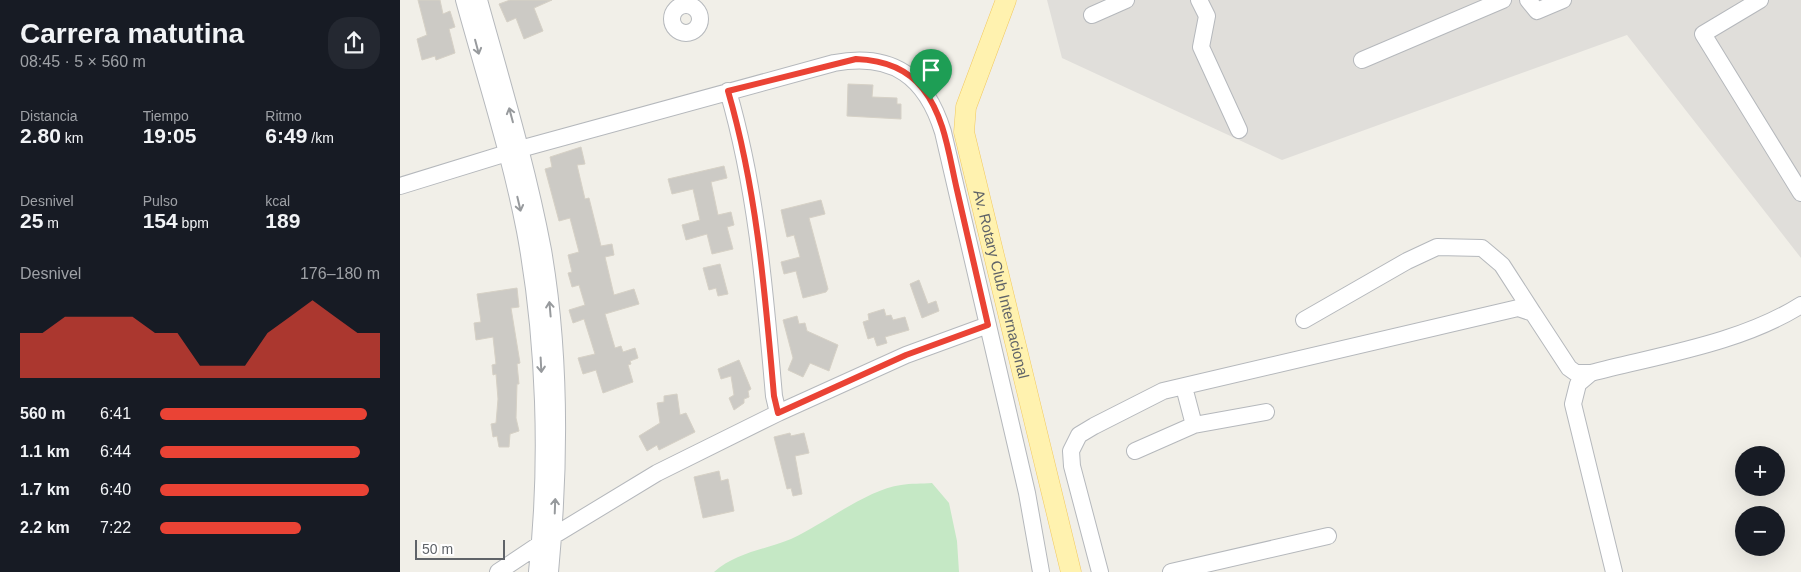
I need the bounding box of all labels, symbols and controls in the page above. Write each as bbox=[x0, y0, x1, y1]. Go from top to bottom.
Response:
button: share bbox=[328, 17, 380, 69]
text: Carrera matutina bbox=[20, 18, 244, 49]
one-way arrow bbox=[473, 39, 482, 55]
pin bbox=[910, 49, 952, 100]
text: 08:45 · 5 × 560 m bbox=[20, 53, 146, 70]
icon: arrive bbox=[917, 56, 945, 84]
text: Distancia bbox=[20, 108, 78, 124]
text: Tiempo bbox=[143, 108, 189, 124]
text: Ritmo bbox=[265, 108, 302, 124]
one-way arrow bbox=[505, 108, 515, 124]
text: 2.80 bbox=[20, 124, 61, 147]
text: 19:05 bbox=[143, 124, 196, 147]
text: 6:49 bbox=[265, 124, 307, 147]
text: km bbox=[61, 130, 83, 146]
text: /km bbox=[307, 130, 334, 146]
street label: Av. Rotary Club Internacional bbox=[970, 188, 1033, 380]
text: Desnivel bbox=[20, 193, 74, 209]
text: Pulso bbox=[143, 193, 178, 209]
text: kcal bbox=[265, 193, 290, 209]
one-way arrow bbox=[515, 196, 524, 212]
text: 25 bbox=[20, 209, 43, 232]
text: 154 bbox=[143, 209, 178, 232]
text: 189 bbox=[265, 209, 300, 232]
text: m bbox=[43, 215, 59, 231]
text: bpm bbox=[178, 215, 209, 231]
text: Desnivel bbox=[20, 265, 81, 282]
text: 176–180 m bbox=[300, 265, 380, 282]
one-way arrow bbox=[545, 301, 555, 317]
one-way arrow bbox=[536, 357, 545, 373]
text: 560 m bbox=[20, 405, 65, 422]
text: 6:41 bbox=[100, 405, 131, 422]
text: 1.1 km bbox=[20, 443, 70, 460]
text: 6:44 bbox=[100, 443, 131, 460]
map controls bbox=[1735, 446, 1785, 556]
button: + bbox=[1735, 446, 1785, 496]
text: 1.7 km bbox=[20, 481, 70, 498]
text: 6:40 bbox=[100, 481, 131, 498]
one-way arrow bbox=[550, 498, 559, 514]
button: − bbox=[1735, 506, 1785, 556]
text: 2.2 km bbox=[20, 519, 70, 536]
text: 7:22 bbox=[100, 519, 131, 536]
scale bar bbox=[415, 537, 505, 560]
text: 50 m bbox=[422, 541, 453, 557]

